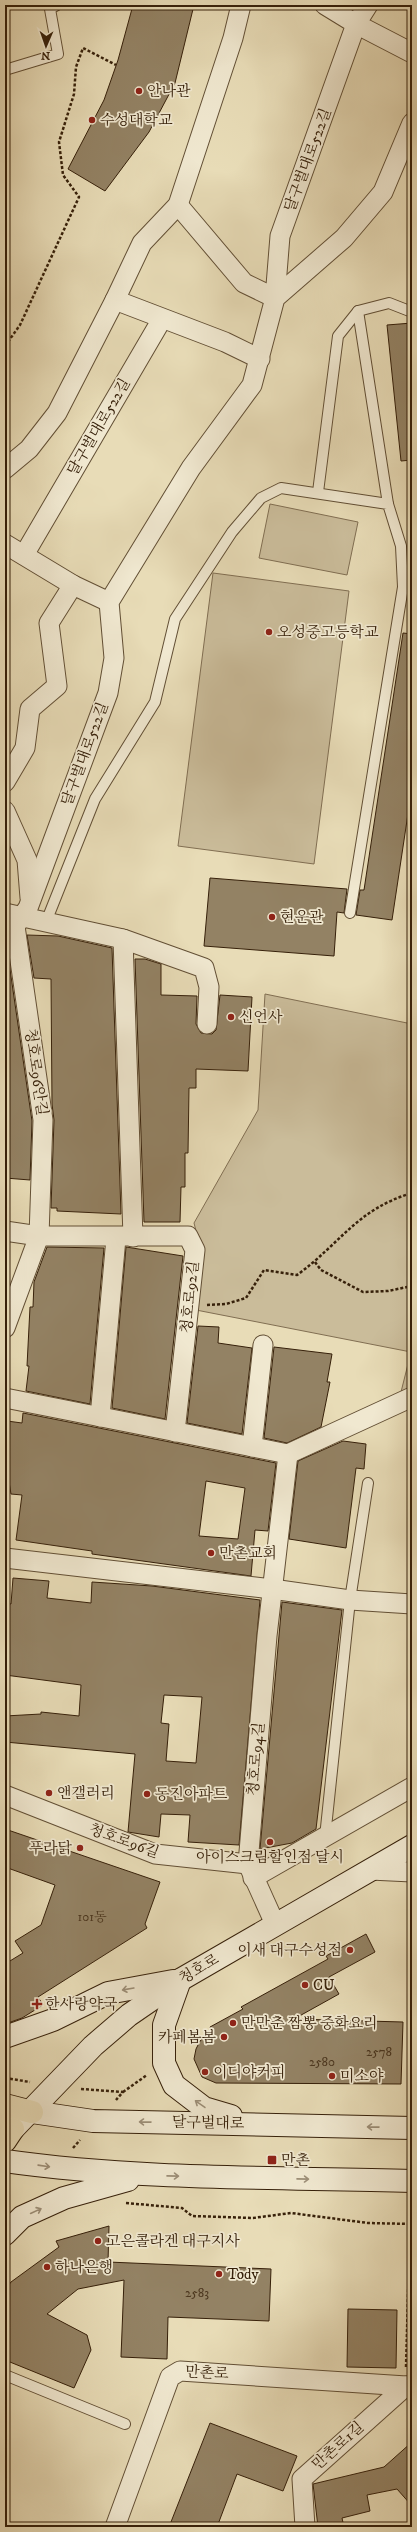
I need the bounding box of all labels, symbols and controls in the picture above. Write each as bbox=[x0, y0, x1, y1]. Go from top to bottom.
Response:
north arrow bbox=[26, 26, 66, 66]
text: N bbox=[41, 48, 50, 62]
place label: 안나관 bbox=[147, 82, 191, 101]
marker: 안나관 bbox=[134, 86, 144, 96]
street label: 달구벌대로522길 bbox=[280, 105, 336, 215]
place label: 수성대학교 bbox=[100, 111, 173, 130]
marker: 수성대학교 bbox=[87, 115, 97, 125]
street label: 달구벌대로522길 bbox=[63, 375, 135, 479]
place label: 오성중고등학교 bbox=[277, 623, 379, 642]
marker: 오성중고등학교 bbox=[264, 627, 274, 637]
street label: 달구벌대로522길 bbox=[57, 699, 113, 809]
place label: 현운관 bbox=[280, 908, 324, 927]
marker: 현운관 bbox=[267, 912, 277, 922]
place label: 신언사 bbox=[239, 1008, 283, 1027]
marker: 신언사 bbox=[226, 1012, 236, 1022]
street label: 청호로96안길 bbox=[20, 1027, 52, 1117]
street label: 청호로92길 bbox=[177, 1260, 203, 1334]
place label: 만촌교회 bbox=[219, 1544, 277, 1563]
marker: 만촌교회 bbox=[206, 1548, 216, 1558]
street label: 청호로94길 bbox=[243, 1721, 269, 1797]
place label: 앤갤러리 bbox=[57, 1784, 115, 1803]
place label: 동진아파트 bbox=[155, 1785, 228, 1804]
marker: 앤갤러리 bbox=[44, 1788, 54, 1798]
marker: 동진아파트 bbox=[142, 1789, 152, 1799]
street label: 청호로96길 bbox=[86, 1820, 162, 1862]
marker: 아이스크림할인점 달시 bbox=[265, 1837, 275, 1847]
place label: 푸라닭 bbox=[29, 1839, 72, 1858]
marker: 푸라닭 bbox=[75, 1843, 85, 1853]
place label: 아이스크림할인점 달시 bbox=[196, 1848, 344, 1867]
house number: 101동 bbox=[78, 1909, 107, 1925]
place label: 이새 대구수성점 bbox=[237, 1941, 342, 1960]
marker: 이새 대구수성점 bbox=[345, 1945, 355, 1955]
street label: 청호로 bbox=[175, 1949, 223, 1988]
place label: CU bbox=[313, 1976, 335, 1995]
marker: CU bbox=[300, 1980, 310, 1990]
one-way arrow bbox=[121, 1985, 134, 1993]
place label: 한사랑약국 bbox=[45, 1995, 118, 2014]
marker: 한사랑약국 bbox=[32, 1999, 42, 2009]
place label: 만만춘 짬뽕 중화요리 bbox=[241, 2014, 378, 2033]
marker: 만만춘 짬뽕 중화요리 bbox=[228, 2018, 238, 2028]
place label: 카페봄봄 bbox=[158, 2028, 217, 2047]
marker: 카페봄봄 bbox=[219, 2032, 229, 2042]
house number: 2578 bbox=[366, 2044, 392, 2060]
house number: 2580 bbox=[309, 2054, 335, 2070]
place label: 이디야커피 bbox=[213, 2063, 285, 2082]
marker: 이디야커피 bbox=[200, 2067, 210, 2077]
place label: 미소야 bbox=[340, 2067, 384, 2086]
marker: 미소야 bbox=[327, 2071, 337, 2081]
one-way arrow bbox=[194, 2100, 205, 2108]
street label: 달구벌대로 bbox=[172, 2113, 245, 2133]
one-way arrow bbox=[139, 2118, 152, 2126]
one-way arrow bbox=[367, 2123, 380, 2131]
place label: 만촌 bbox=[281, 2151, 310, 2170]
marker: 만촌 bbox=[266, 2154, 278, 2166]
one-way arrow bbox=[37, 2162, 50, 2170]
one-way arrow bbox=[166, 2172, 179, 2180]
one-way arrow bbox=[296, 2175, 309, 2183]
one-way arrow bbox=[29, 2207, 41, 2214]
place label: 고은콜라겐 대구지사 bbox=[106, 2232, 240, 2251]
marker: 고은콜라겐 대구지사 bbox=[93, 2236, 103, 2246]
place label: 하나은행 bbox=[55, 2258, 113, 2277]
marker: 하나은행 bbox=[42, 2262, 52, 2272]
place label: Tody bbox=[227, 2265, 259, 2284]
marker: Tody bbox=[214, 2269, 224, 2279]
house number: 2583 bbox=[185, 2285, 209, 2301]
street label: 만촌로 bbox=[185, 2362, 230, 2384]
street label: 만촌로1길 bbox=[308, 2418, 368, 2474]

